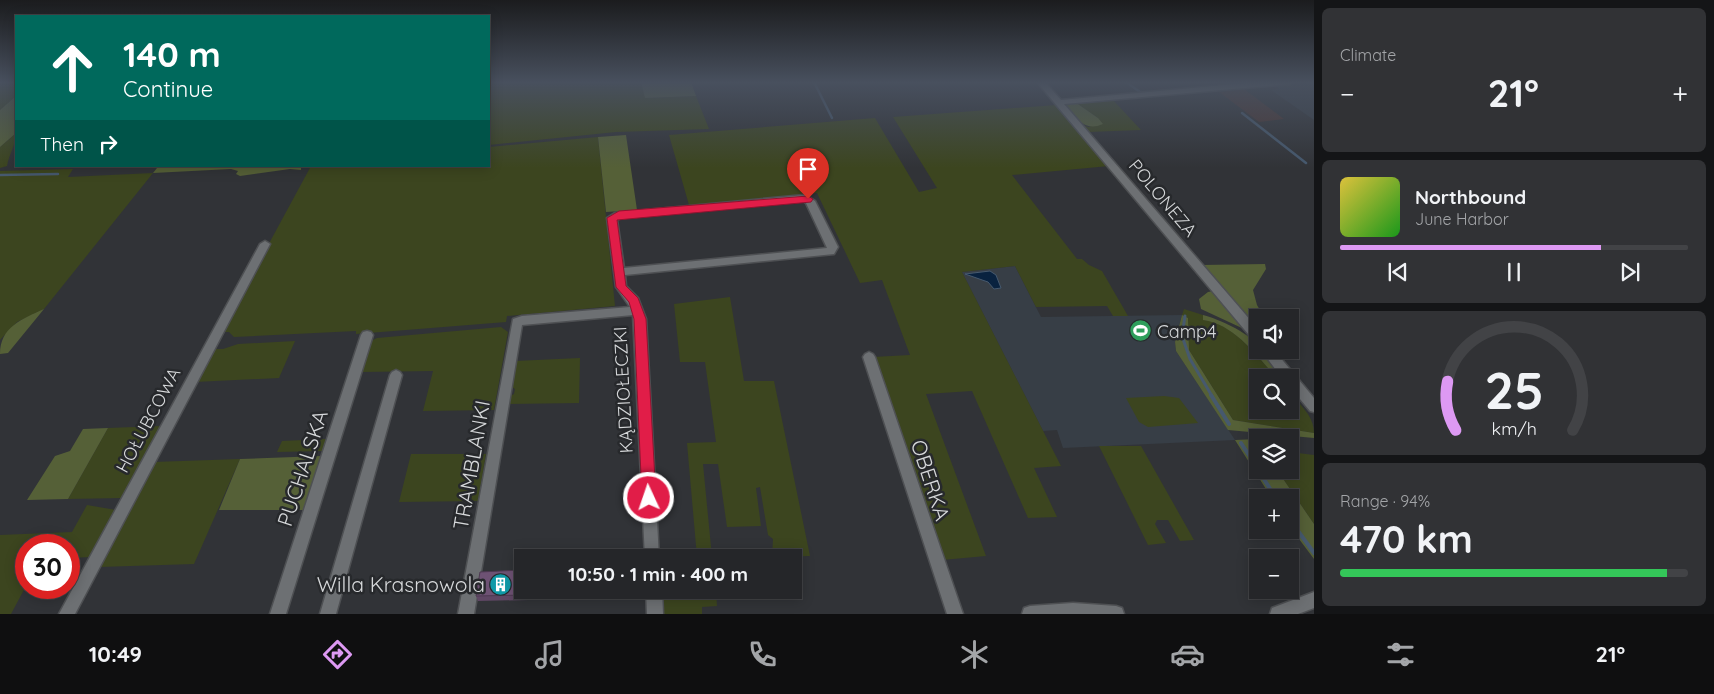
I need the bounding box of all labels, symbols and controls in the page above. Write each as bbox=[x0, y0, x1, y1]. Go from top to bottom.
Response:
text: 140 m bbox=[123, 32, 221, 76]
icon: ahead bbox=[40, 35, 105, 100]
text: Climate bbox=[1340, 45, 1396, 65]
text: 21° bbox=[1488, 69, 1539, 117]
text: Continue bbox=[123, 75, 213, 103]
text: − bbox=[1340, 76, 1355, 111]
text: + bbox=[1672, 76, 1688, 111]
icon: right bbox=[94, 130, 122, 158]
text: Then bbox=[40, 132, 84, 156]
pin bbox=[787, 148, 829, 199]
icon: arrive bbox=[794, 155, 822, 183]
street label: POLONEZA bbox=[1124, 155, 1202, 242]
text: Northbound bbox=[1415, 185, 1526, 209]
text: June Harbor bbox=[1415, 209, 1509, 229]
icon: previous bbox=[1384, 258, 1412, 286]
icon: pause bbox=[1500, 258, 1528, 286]
icon: next bbox=[1616, 258, 1644, 286]
map controls bbox=[1249, 309, 1299, 599]
button: sound bbox=[1249, 309, 1299, 359]
sports icon: Camp4 bbox=[1129, 319, 1153, 343]
place label: Camp4 bbox=[1157, 320, 1216, 343]
street label: KĄDZIOŁECZKI bbox=[608, 326, 638, 454]
text: 25 bbox=[1484, 357, 1544, 422]
street label: HOŁUBCOWA bbox=[111, 363, 186, 477]
button: search bbox=[1249, 369, 1299, 419]
street label: TRAMBLANKI bbox=[447, 398, 495, 532]
street label: PUCHALSKA bbox=[271, 407, 333, 529]
text: km/h bbox=[1491, 417, 1537, 439]
button: layers bbox=[1249, 429, 1299, 479]
street label: OBERKA bbox=[906, 436, 956, 524]
position arrow bbox=[622, 471, 674, 523]
button: + bbox=[1249, 489, 1299, 539]
text: Range · 94% bbox=[1340, 491, 1430, 511]
text: 470 km bbox=[1340, 515, 1473, 563]
speed limit sign: 30 bbox=[15, 534, 80, 599]
button: − bbox=[1249, 549, 1299, 599]
text: 10:50 · 1 min · 400 m bbox=[568, 562, 748, 586]
place label: Willa Krasnowola bbox=[317, 571, 485, 597]
building icon: Willa Krasnowola bbox=[489, 572, 513, 596]
icon: directions bbox=[320, 637, 355, 672]
icon: music bbox=[532, 637, 567, 672]
icon: phone bbox=[745, 637, 780, 672]
icon: climate bbox=[957, 637, 992, 672]
icon: car bbox=[1170, 637, 1205, 672]
icon: filters bbox=[1383, 637, 1418, 672]
text: 10:49 bbox=[89, 640, 142, 668]
text: 21° bbox=[1595, 640, 1625, 668]

